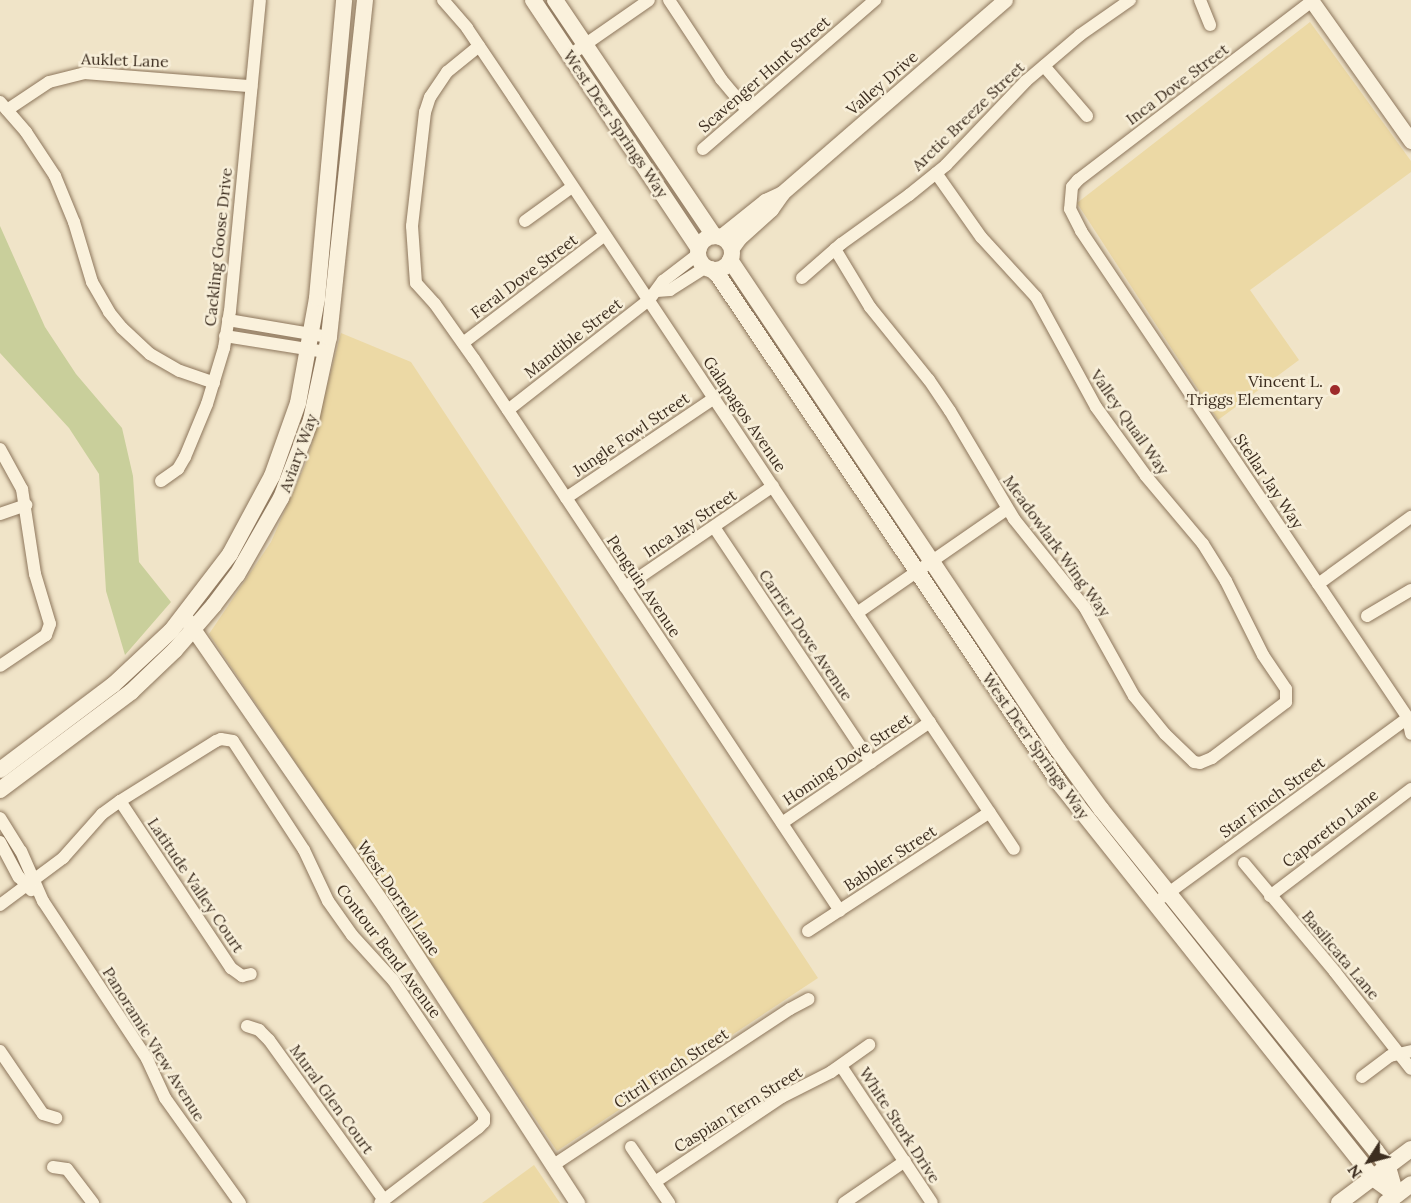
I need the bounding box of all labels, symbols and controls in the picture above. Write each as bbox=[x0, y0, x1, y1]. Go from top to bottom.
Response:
street label: Scavenger Hunt Street bbox=[694, 12, 834, 136]
street label: Inca Dove Street bbox=[1122, 39, 1232, 129]
street label: West Deer Springs Way bbox=[559, 46, 673, 202]
street label: Valley Drive bbox=[842, 47, 922, 119]
street label: Auklet Lane bbox=[81, 49, 169, 71]
street label: Arctic Breeze Street bbox=[908, 57, 1028, 175]
street label: Cackling Goose Drive bbox=[200, 167, 236, 327]
street label: Feral Dove Street bbox=[467, 230, 581, 322]
street label: Mandible Street bbox=[520, 294, 626, 382]
street label: Galapagos Avenue bbox=[699, 353, 791, 475]
street label: Valley Quail Way bbox=[1087, 366, 1173, 478]
place label: Vincent L. Triggs Elementary bbox=[1187, 371, 1323, 409]
marker: Vincent L. Triggs Elementary bbox=[1328, 383, 1342, 397]
street label: Jungle Fowl Street bbox=[569, 388, 693, 480]
street label: Aviary Way bbox=[275, 411, 321, 495]
street label: Stellar Jay Way bbox=[1230, 430, 1308, 532]
street label: Meadowlark Wing Way bbox=[999, 472, 1115, 620]
street label: Inca Jay Street bbox=[640, 485, 740, 561]
street label: Penguin Avenue bbox=[603, 531, 685, 641]
street label: Carrier Dove Avenue bbox=[755, 566, 857, 704]
street label: West Deer Springs Way bbox=[978, 669, 1094, 823]
street label: Homing Dove Street bbox=[779, 709, 915, 809]
street label: Star Finch Street bbox=[1216, 752, 1328, 842]
street label: Caporetto Lane bbox=[1278, 785, 1382, 871]
street label: Latitude Valley Court bbox=[144, 814, 248, 956]
street label: Babbler Street bbox=[840, 821, 940, 895]
street label: West Dorrell Lane bbox=[353, 837, 445, 959]
street label: Contour Bend Avenue bbox=[332, 880, 446, 1022]
street label: Basilicata Lane bbox=[1298, 907, 1384, 1003]
street label: Panoramic View Avenue bbox=[99, 963, 209, 1125]
street label: Citril Finch Street bbox=[610, 1024, 732, 1112]
street label: Mural Glen Court bbox=[286, 1041, 378, 1157]
street label: Caspian Tern Street bbox=[670, 1062, 806, 1156]
street label: White Stork Drive bbox=[855, 1064, 945, 1186]
north arrow bbox=[1339, 1131, 1399, 1191]
text: N bbox=[1343, 1161, 1366, 1182]

